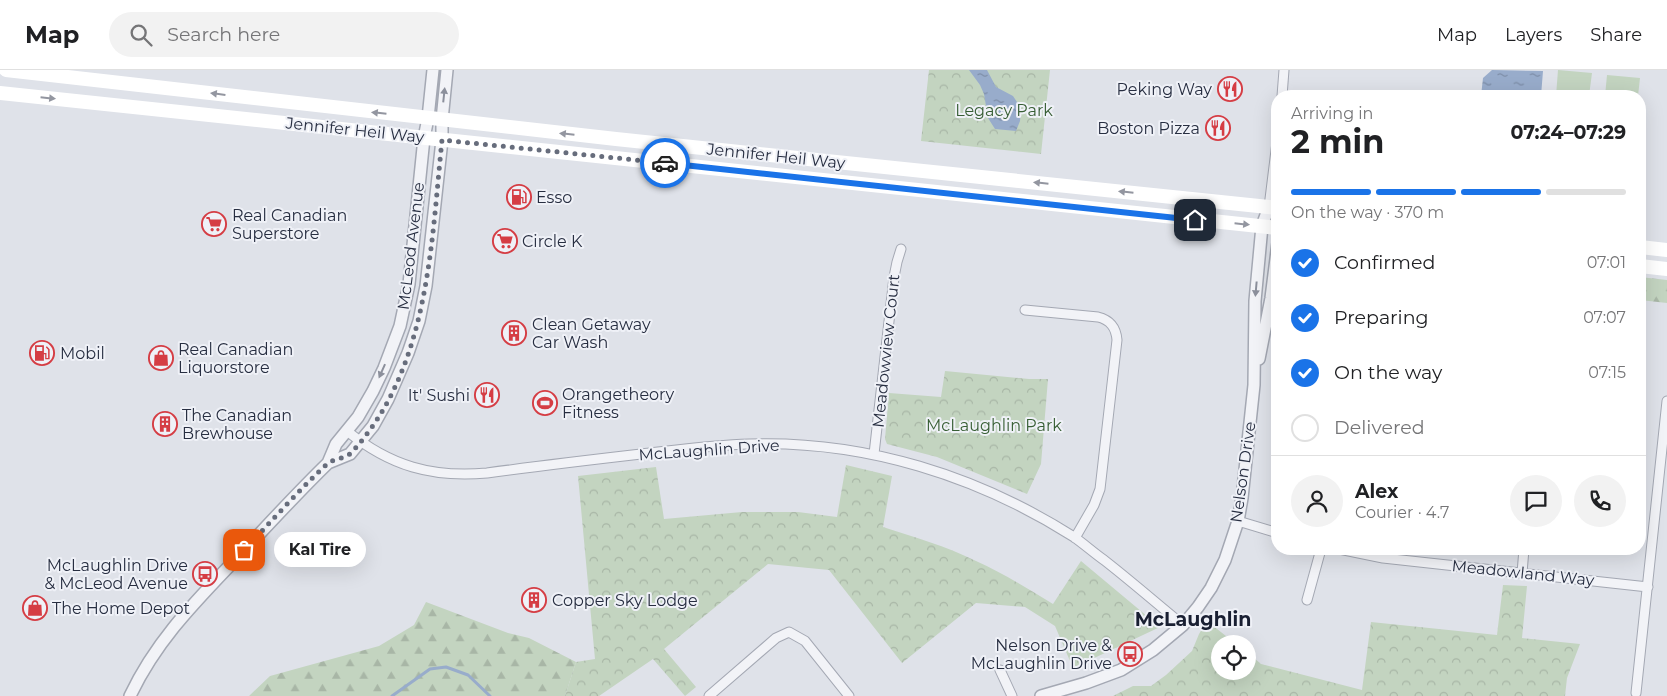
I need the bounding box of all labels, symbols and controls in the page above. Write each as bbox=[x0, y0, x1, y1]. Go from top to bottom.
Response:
search box bbox=[109, 12, 459, 57]
text: Map bbox=[25, 20, 79, 49]
icon: search bbox=[127, 21, 155, 49]
text: Search here bbox=[167, 23, 280, 46]
text: Map bbox=[1437, 24, 1477, 46]
text: Layers bbox=[1505, 24, 1562, 46]
text: Share bbox=[1590, 24, 1642, 46]
restaurant icon: Peking Way bbox=[1217, 76, 1243, 102]
place label: Peking Way bbox=[1117, 80, 1212, 99]
one-way arrow bbox=[440, 87, 448, 103]
one-way arrow bbox=[210, 90, 226, 98]
one-way arrow bbox=[41, 94, 57, 102]
park label: Legacy Park bbox=[955, 101, 1053, 120]
text: Arriving in bbox=[1291, 104, 1373, 123]
one-way arrow bbox=[371, 109, 387, 117]
street label: Jennifer Heil Way bbox=[284, 113, 426, 147]
restaurant icon: Boston Pizza bbox=[1205, 115, 1231, 141]
place label: Boston Pizza bbox=[1097, 119, 1200, 138]
text: 07:24–07:29 bbox=[1510, 121, 1626, 144]
text: 2 min bbox=[1291, 122, 1384, 161]
one-way arrow bbox=[559, 130, 575, 138]
courier bbox=[640, 138, 690, 188]
street label: Jennifer Heil Way bbox=[705, 139, 847, 173]
icon: car bbox=[651, 149, 679, 177]
one-way arrow bbox=[1032, 179, 1048, 187]
street label: McLeod Avenue bbox=[394, 181, 428, 311]
fuel station icon: Esso bbox=[506, 184, 532, 210]
place label: Esso bbox=[536, 188, 572, 207]
one-way arrow bbox=[1118, 188, 1134, 196]
pin bbox=[1174, 199, 1216, 241]
text: On the way · 370 m bbox=[1291, 203, 1444, 222]
place label: Real Canadian Superstore bbox=[232, 206, 347, 243]
icon: home bbox=[1181, 206, 1209, 234]
supermarket icon: Real Canadian Superstore bbox=[201, 211, 227, 237]
one-way arrow bbox=[1234, 220, 1250, 228]
supermarket icon: Circle K bbox=[492, 228, 518, 254]
place label: Circle K bbox=[522, 232, 583, 251]
icon: check bbox=[1291, 249, 1319, 277]
text: Confirmed bbox=[1334, 251, 1435, 274]
text: 07:01 bbox=[1587, 253, 1626, 272]
street label: Meadowview Court bbox=[868, 273, 904, 429]
one-way arrow bbox=[1251, 281, 1259, 297]
icon: check bbox=[1291, 304, 1319, 332]
text: Preparing bbox=[1334, 306, 1429, 329]
text: 07:07 bbox=[1583, 308, 1626, 327]
place label: Clean Getaway Car Wash bbox=[532, 315, 651, 352]
building icon: Clean Getaway Car Wash bbox=[501, 320, 527, 346]
fuel station icon: Mobil bbox=[29, 340, 55, 366]
place label: Real Canadian Liquorstore bbox=[178, 340, 293, 377]
place label: Mobil bbox=[60, 344, 105, 363]
shop icon: Real Canadian Liquorstore bbox=[148, 345, 174, 371]
icon: check bbox=[1291, 359, 1319, 387]
text: On the way bbox=[1334, 361, 1442, 384]
text: 07:15 bbox=[1588, 363, 1626, 382]
one-way arrow bbox=[378, 364, 386, 378]
restaurant icon: It' Sushi bbox=[474, 382, 500, 408]
place label: Orangetheory Fitness bbox=[562, 385, 674, 422]
place label: It' Sushi bbox=[408, 386, 470, 405]
sports icon: Orangetheory Fitness bbox=[532, 390, 558, 416]
place label: The Canadian Brewhouse bbox=[182, 406, 292, 443]
building icon: The Canadian Brewhouse bbox=[152, 411, 178, 437]
park label: McLaughlin Park bbox=[926, 416, 1062, 435]
text: Delivered bbox=[1334, 416, 1425, 439]
street label: Nelson Drive bbox=[1227, 420, 1259, 524]
street label: McLaughlin Drive bbox=[638, 436, 780, 464]
button: person bbox=[1291, 475, 1343, 527]
button: chat bbox=[1510, 475, 1562, 527]
button: phone bbox=[1574, 475, 1626, 527]
text: Alex bbox=[1355, 480, 1398, 503]
text: Courier · 4.7 bbox=[1355, 503, 1449, 522]
pin bbox=[223, 529, 265, 571]
callout: Kal Tire bbox=[274, 532, 366, 568]
icon: bag bbox=[230, 536, 258, 564]
text: Kal Tire bbox=[289, 540, 351, 559]
place label: McLaughlin Drive & McLeod Avenue bbox=[44, 556, 188, 593]
street label: Meadowland Way bbox=[1451, 556, 1595, 590]
bus stop icon: McLaughlin Drive & McLeod Avenue bbox=[192, 561, 218, 587]
building icon: Copper Sky Lodge bbox=[521, 587, 547, 613]
place label: Copper Sky Lodge bbox=[552, 591, 698, 610]
shop icon: The Home Depot bbox=[22, 595, 48, 621]
place label: The Home Depot bbox=[52, 599, 190, 618]
district label: McLaughlin bbox=[1135, 608, 1251, 631]
map controls bbox=[1211, 635, 1256, 680]
button: locate bbox=[1211, 635, 1256, 680]
place label: Nelson Drive & McLaughlin Drive bbox=[971, 636, 1112, 673]
bus stop icon: Nelson Drive & McLaughlin Drive bbox=[1117, 641, 1143, 667]

